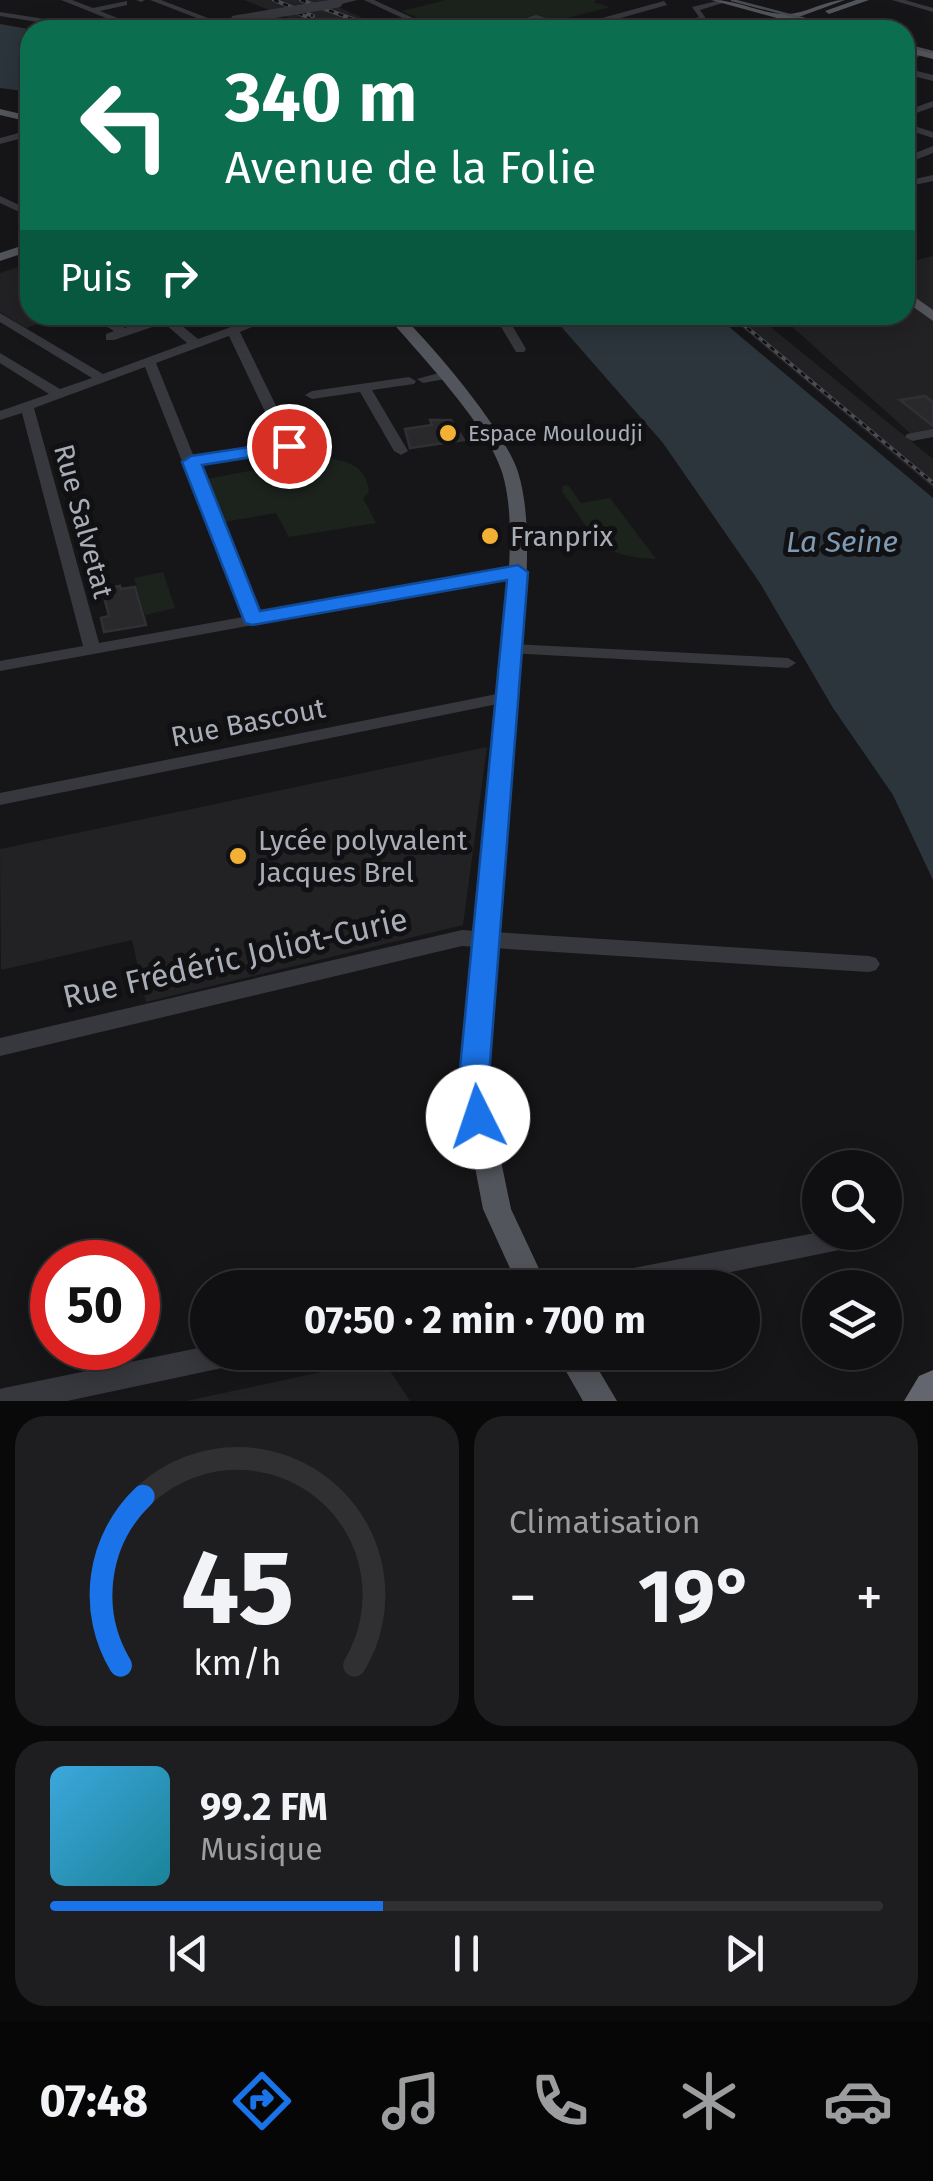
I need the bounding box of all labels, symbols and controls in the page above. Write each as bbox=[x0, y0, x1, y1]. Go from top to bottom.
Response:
text: 340 m bbox=[225, 56, 418, 140]
icon: left bbox=[60, 60, 190, 190]
text: Avenue de la Folie bbox=[225, 141, 596, 195]
icon: right bbox=[152, 250, 207, 305]
text: Puis bbox=[60, 255, 132, 301]
pin bbox=[247, 404, 332, 489]
icon: arrive bbox=[262, 419, 317, 474]
place label: Espace Mouloudji bbox=[468, 420, 643, 447]
marker: Espace Mouloudji bbox=[437, 422, 459, 444]
street label: Rue Salvetat bbox=[47, 440, 120, 603]
place label: Franprix bbox=[510, 520, 614, 553]
water label: La Seine bbox=[786, 524, 898, 560]
marker: Franprix bbox=[479, 525, 501, 547]
street label: Rue Bascout bbox=[168, 691, 329, 754]
place label: Lycée polyvalent Jacques Brel bbox=[258, 824, 468, 889]
marker: Lycée polyvalent Jacques Brel bbox=[227, 845, 249, 867]
street label: Rue Frédéric Joliot-Curie bbox=[59, 900, 411, 1016]
position arrow bbox=[426, 1065, 530, 1169]
map controls bbox=[802, 1150, 902, 1370]
button: search bbox=[802, 1150, 902, 1250]
speed limit sign: 50 bbox=[30, 1240, 160, 1370]
button: layers bbox=[802, 1270, 902, 1370]
text: 07:50 · 2 min · 700 m bbox=[304, 1297, 646, 1343]
text: Climatisation bbox=[509, 1503, 700, 1541]
text: 45 bbox=[180, 1526, 294, 1651]
text: 19° bbox=[638, 1552, 754, 1642]
text: − bbox=[509, 1565, 537, 1631]
text: + bbox=[856, 1565, 883, 1631]
text: km/h bbox=[193, 1642, 281, 1684]
text: 99.2 FM bbox=[200, 1784, 328, 1830]
text: Musique bbox=[200, 1830, 323, 1868]
icon: previous bbox=[161, 1926, 216, 1981]
icon: pause bbox=[439, 1926, 494, 1981]
icon: next bbox=[717, 1926, 772, 1981]
icon: directions bbox=[227, 2066, 297, 2136]
icon: music bbox=[376, 2066, 446, 2136]
icon: phone bbox=[525, 2066, 595, 2136]
icon: climate bbox=[674, 2066, 744, 2136]
icon: car bbox=[823, 2066, 893, 2136]
text: 07:48 bbox=[40, 2074, 148, 2128]

